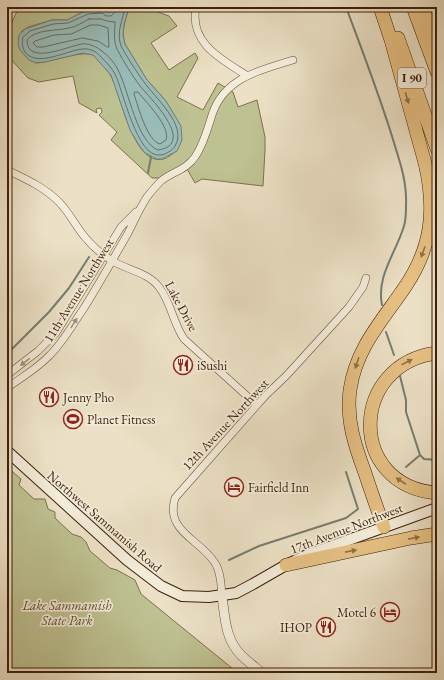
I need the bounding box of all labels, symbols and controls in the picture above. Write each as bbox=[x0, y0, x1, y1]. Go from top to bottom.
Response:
road number: I 90 bbox=[398, 68, 426, 88]
one-way arrow bbox=[404, 92, 410, 104]
street label: 11th Avenue Northwest bbox=[40, 235, 117, 345]
one-way arrow bbox=[419, 246, 425, 258]
street label: Lake Drive bbox=[161, 278, 202, 334]
one-way arrow bbox=[70, 318, 78, 328]
restaurant icon: iSushi bbox=[172, 354, 194, 376]
one-way arrow bbox=[20, 357, 31, 366]
place label: iSushi bbox=[197, 357, 227, 374]
one-way arrow bbox=[354, 358, 360, 370]
one-way arrow bbox=[402, 359, 413, 366]
street label: 12th Avenue Northwest bbox=[178, 375, 272, 474]
restaurant icon: Jenny Pho bbox=[38, 386, 60, 408]
place label: Jenny Pho bbox=[62, 389, 114, 406]
sports icon: Planet Fitness bbox=[62, 408, 84, 430]
place label: Planet Fitness bbox=[87, 411, 155, 428]
street label: Northwest Sammamish Road bbox=[44, 467, 166, 576]
hotel icon: Fairfield Inn bbox=[223, 476, 245, 498]
one-way arrow bbox=[395, 477, 406, 485]
place label: Fairfield Inn bbox=[248, 479, 309, 496]
street label: 17th Avenue Northwest bbox=[287, 499, 405, 558]
one-way arrow bbox=[408, 534, 420, 540]
one-way arrow bbox=[345, 547, 358, 553]
park label: Lake Sammamish State Park bbox=[21, 597, 112, 629]
hotel icon: Motel 6 bbox=[379, 601, 401, 623]
place label: Motel 6 bbox=[337, 604, 376, 621]
restaurant icon: IHOP bbox=[315, 616, 337, 638]
place label: IHOP bbox=[280, 619, 312, 636]

